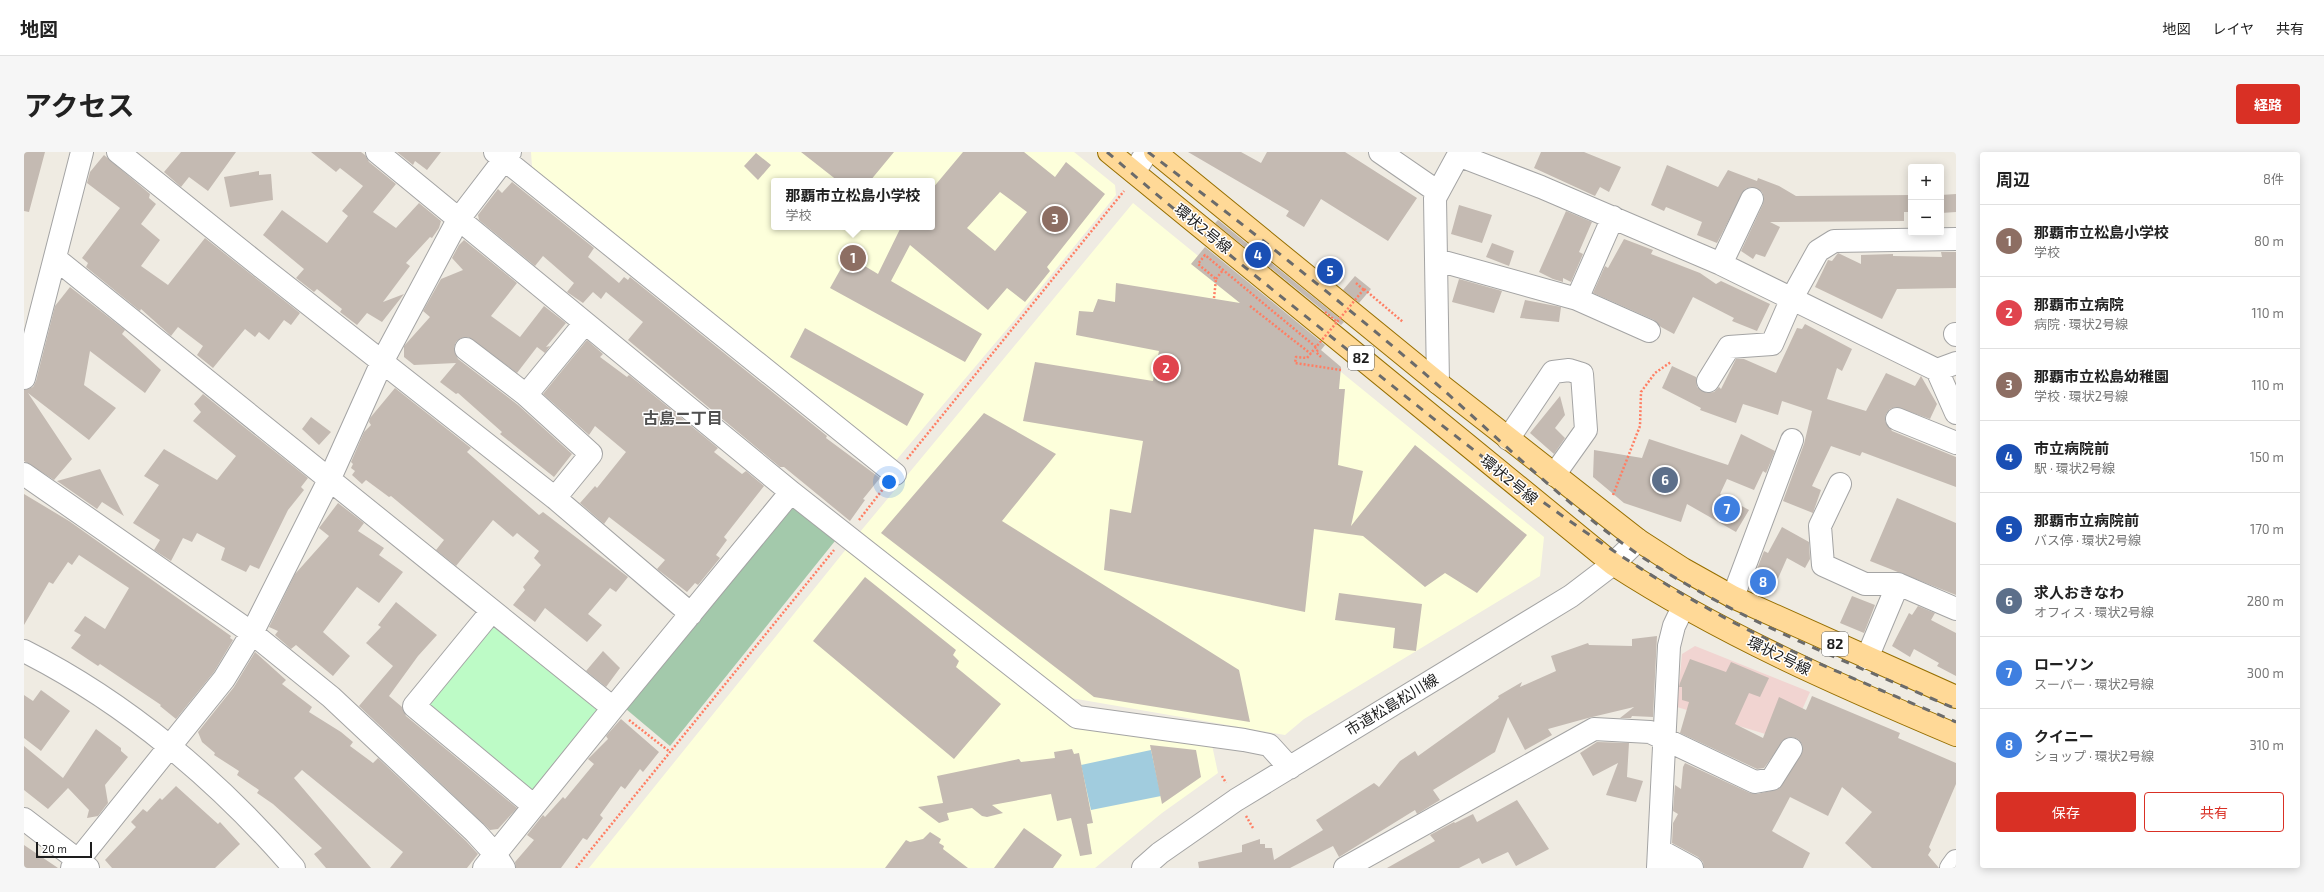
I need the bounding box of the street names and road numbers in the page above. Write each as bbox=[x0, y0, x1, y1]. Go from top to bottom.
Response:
street label: 環状2号線 bbox=[1171, 200, 1236, 257]
road number: 82 bbox=[1348, 346, 1374, 370]
street label: 環状2号線 bbox=[1477, 451, 1542, 508]
street label: 環状2号線 bbox=[1745, 632, 1814, 678]
road number: 82 bbox=[1822, 632, 1848, 656]
street label: 市道松島松川線 bbox=[1342, 669, 1441, 739]

